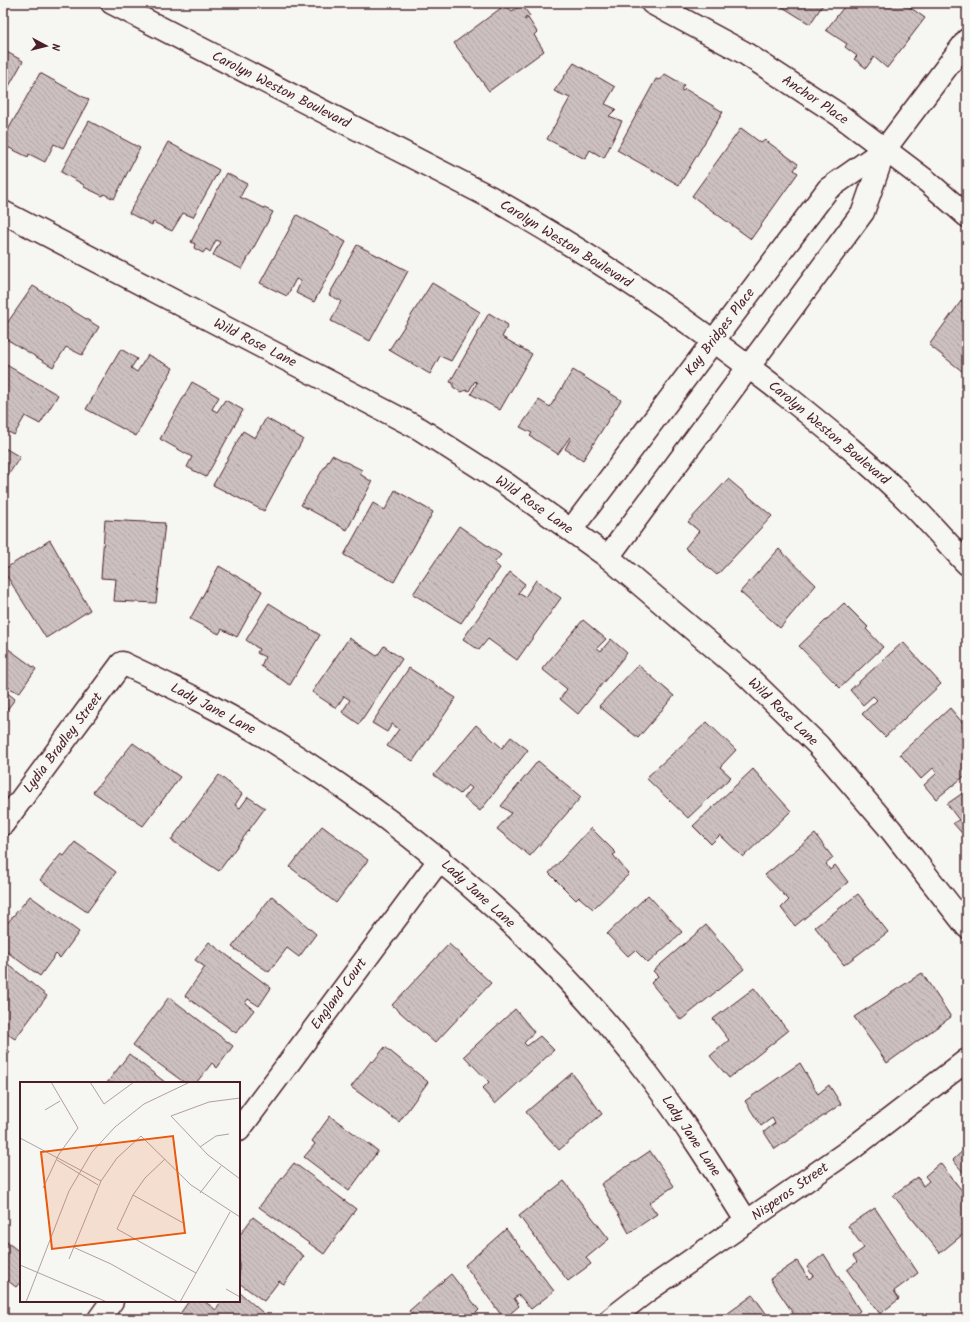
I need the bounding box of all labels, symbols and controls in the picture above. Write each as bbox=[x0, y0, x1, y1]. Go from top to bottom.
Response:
north arrow bbox=[26, 26, 66, 66]
text: N bbox=[46, 43, 64, 52]
street label: Carolyn Weston Boulevard bbox=[208, 45, 355, 135]
street label: Anchor Place bbox=[777, 70, 853, 131]
street label: Carolyn Weston Boulevard bbox=[495, 194, 638, 294]
street label: Kay Bridges Place bbox=[679, 283, 761, 381]
street label: Wild Rose Lane bbox=[210, 313, 301, 374]
street label: Carolyn Weston Boulevard bbox=[763, 375, 895, 491]
street label: Wild Rose Lane bbox=[491, 470, 578, 540]
street label: Wild Rose Lane bbox=[743, 673, 824, 752]
street label: Lady Jane Lane bbox=[166, 677, 260, 741]
street label: Lydia Bradley Street bbox=[18, 688, 109, 798]
street label: Lady Jane Lane bbox=[436, 854, 521, 934]
street label: England Court bbox=[305, 953, 373, 1034]
inset map bbox=[20, 1082, 240, 1302]
street label: Lady Jane Lane bbox=[656, 1091, 727, 1182]
street label: Nisperos Street bbox=[747, 1157, 834, 1227]

